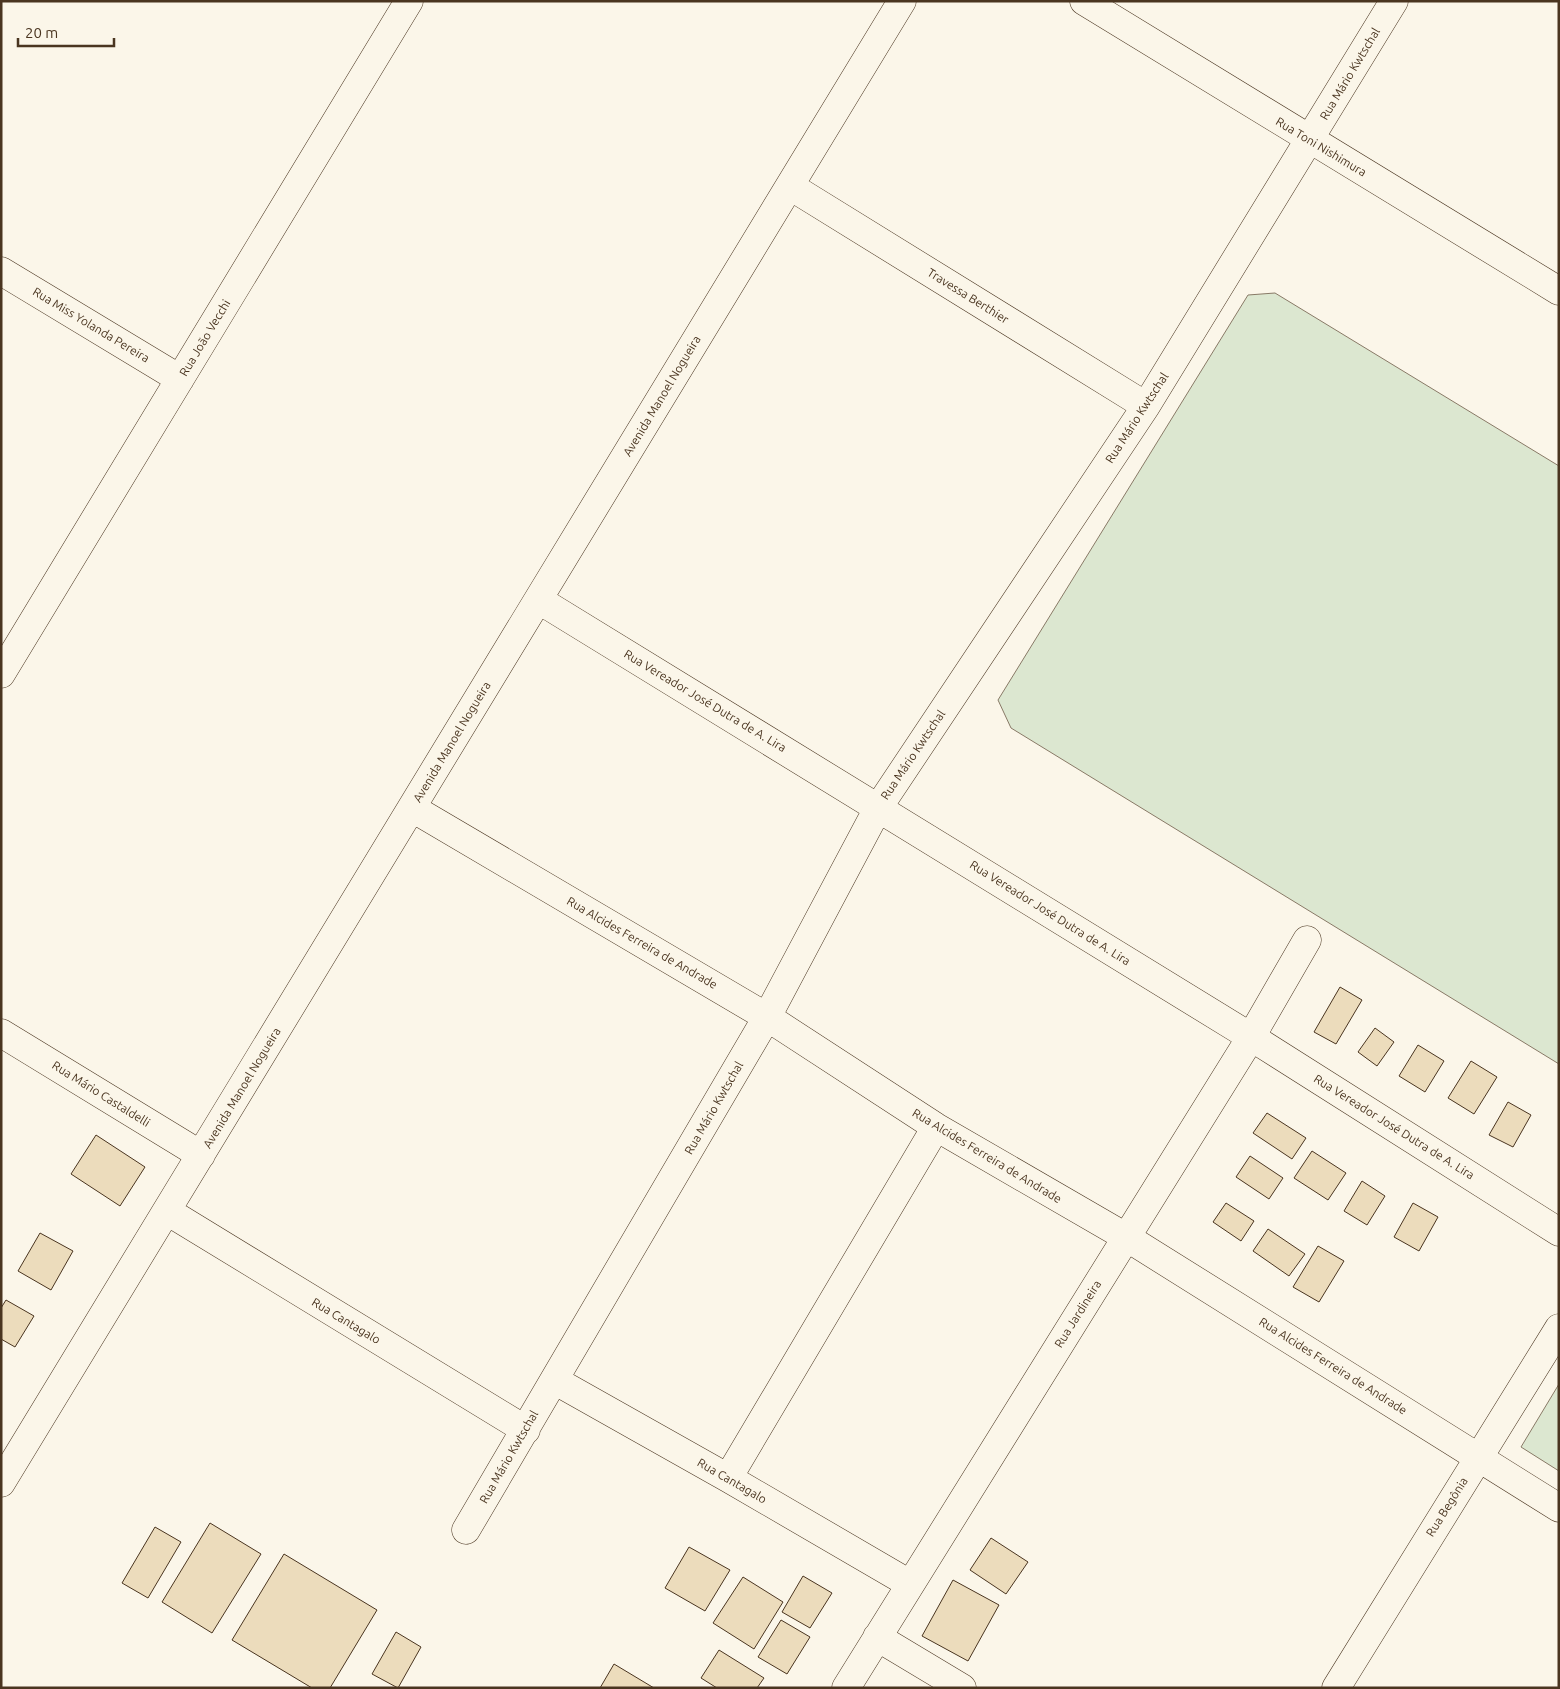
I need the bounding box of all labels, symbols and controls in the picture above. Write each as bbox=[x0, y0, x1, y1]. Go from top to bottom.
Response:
scale bar bbox=[18, 15, 114, 47]
text: 20 m bbox=[25, 24, 58, 41]
street label: Rua Mário Kwtschal bbox=[1317, 25, 1382, 122]
street label: Rua Toni Nishimura bbox=[1274, 114, 1369, 179]
street label: Travessa Berthier bbox=[925, 265, 1012, 326]
street label: Rua Miss Yolanda Pereira bbox=[31, 285, 152, 365]
street label: Rua João Vecchi bbox=[177, 297, 233, 378]
street label: Avenida Manoel Nogueira bbox=[620, 333, 703, 458]
street label: Rua Mário Kwtschal bbox=[1103, 370, 1171, 465]
street label: Rua Vereador José Dutra de A. Lira bbox=[622, 647, 789, 754]
street label: Avenida Manoel Nogueira bbox=[410, 679, 493, 804]
street label: Rua Mário Kwtschal bbox=[878, 708, 947, 802]
street label: Rua Vereador José Dutra de A. Lira bbox=[968, 858, 1133, 968]
street label: Rua Alcides Ferreira de Andrade bbox=[565, 894, 720, 991]
street label: Avenida Manoel Nogueira bbox=[200, 1025, 283, 1150]
street label: Rua Mário Castaldelli bbox=[50, 1058, 153, 1129]
street label: Rua Mário Kwtschal bbox=[682, 1059, 745, 1156]
street label: Rua Vereador José Dutra de A. Lira bbox=[1312, 1072, 1477, 1182]
street label: Rua Alcides Ferreira de Andrade bbox=[910, 1106, 1064, 1205]
street label: Rua Jardineira bbox=[1052, 1278, 1103, 1350]
street label: Rua Cantagalo bbox=[310, 1295, 383, 1346]
street label: Rua Alcides Ferreira de Andrade bbox=[1257, 1315, 1410, 1417]
street label: Rua Mário Kwtschal bbox=[477, 1408, 540, 1505]
street label: Rua Cantagalo bbox=[695, 1456, 769, 1506]
street label: Rua Begônia bbox=[1423, 1475, 1470, 1539]

